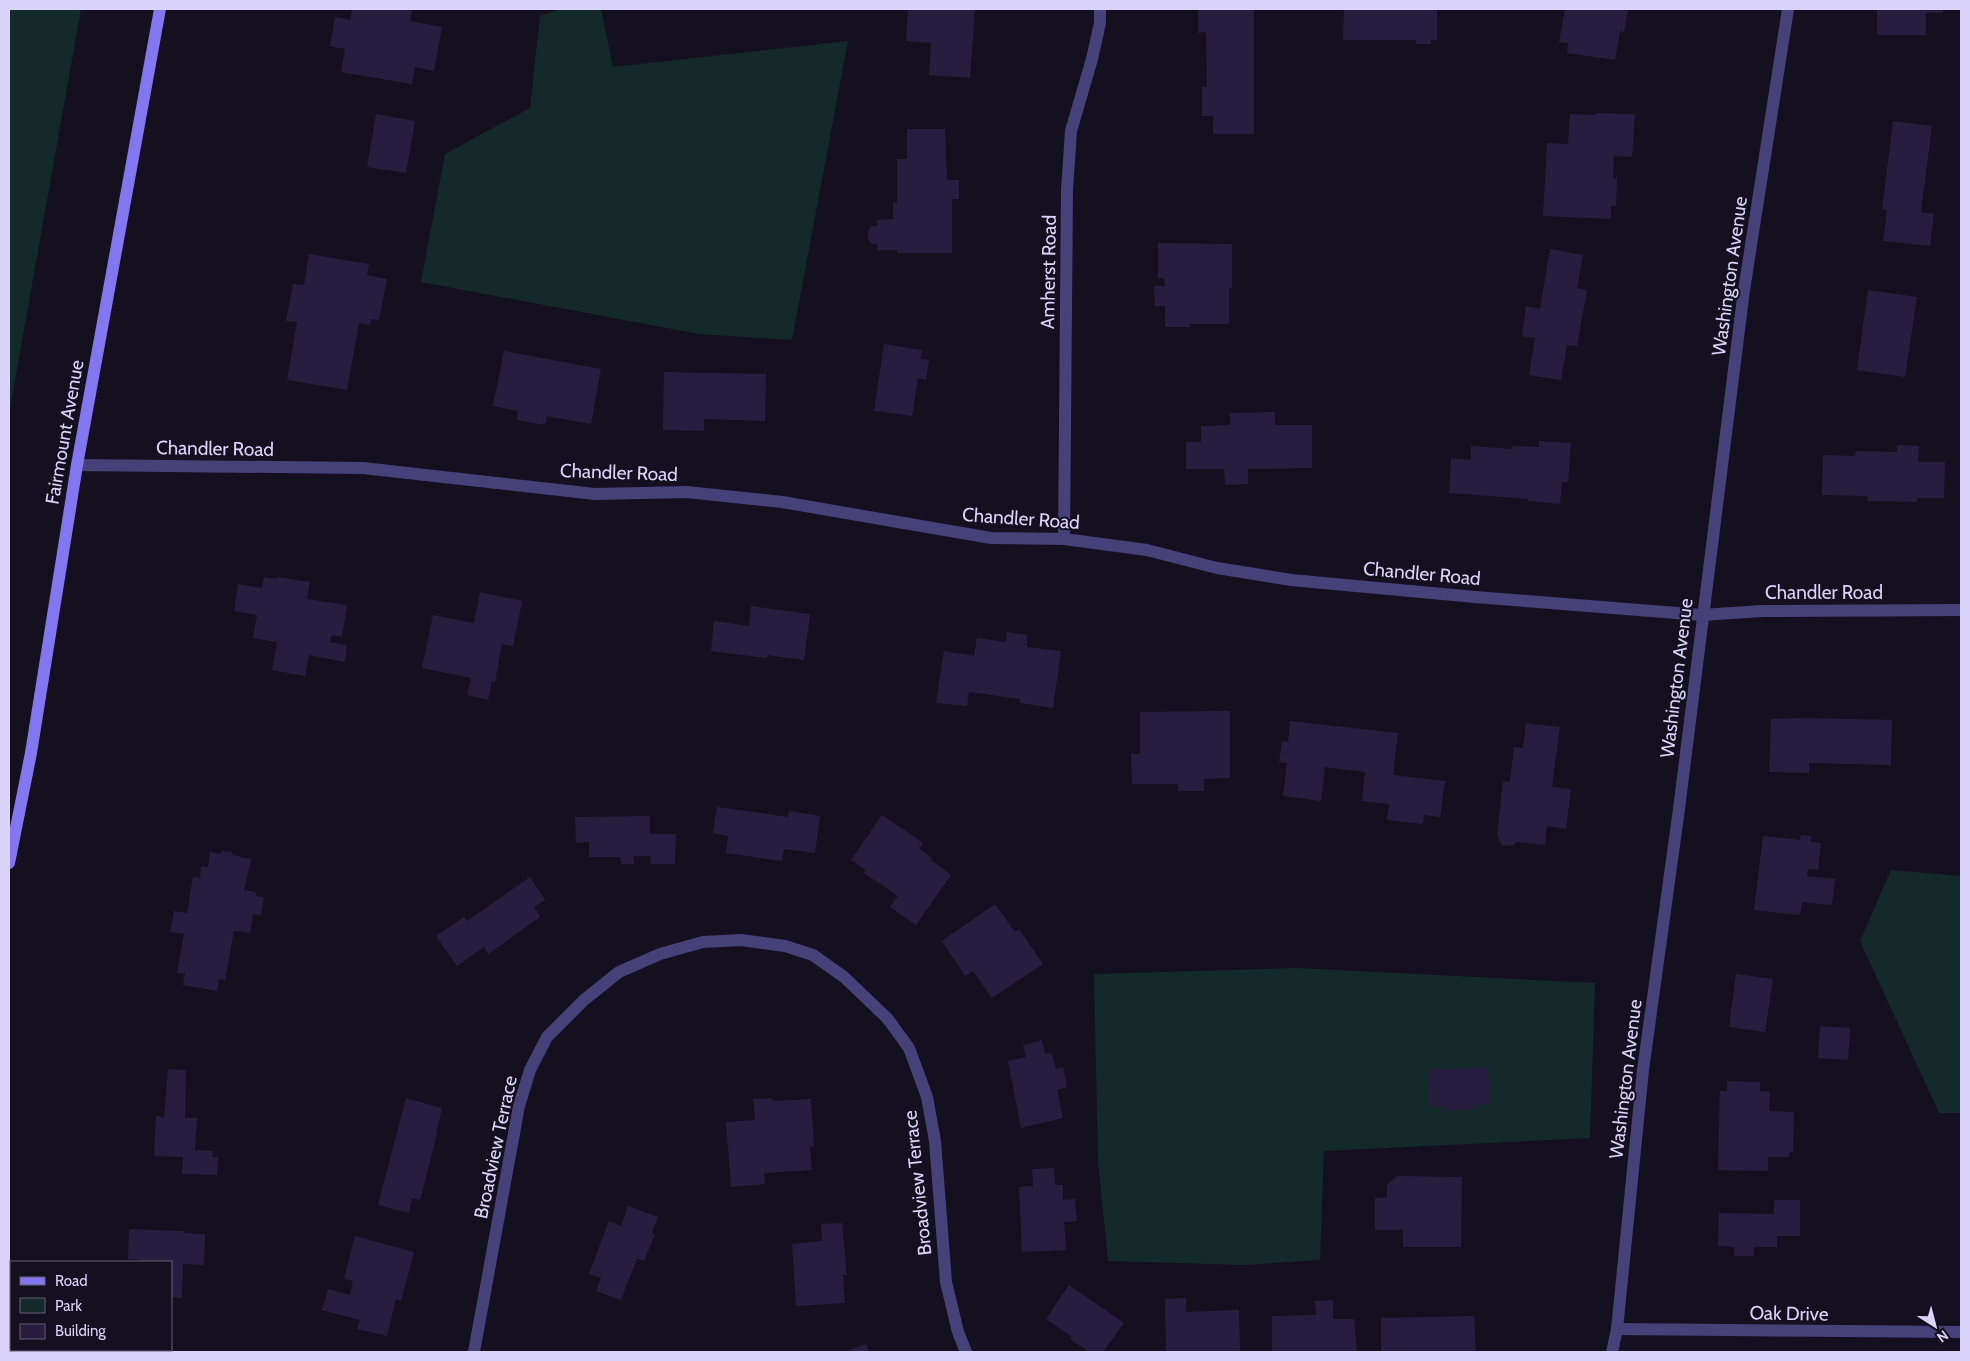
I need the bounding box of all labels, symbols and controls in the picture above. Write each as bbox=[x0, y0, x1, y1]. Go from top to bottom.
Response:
street label: Washington Avenue bbox=[1707, 195, 1752, 357]
street label: Amherst Road bbox=[1036, 215, 1061, 329]
street label: Fairmount Avenue bbox=[40, 358, 89, 506]
street label: Chandler Road bbox=[156, 436, 274, 461]
street label: Chandler Road bbox=[560, 459, 678, 486]
street label: Chandler Road bbox=[961, 503, 1081, 534]
street label: Chandler Road bbox=[1362, 557, 1482, 590]
street label: Chandler Road bbox=[1765, 581, 1883, 604]
street label: Washington Avenue bbox=[1655, 597, 1698, 759]
street label: Washington Avenue bbox=[1604, 998, 1647, 1160]
street label: Broadview Terrace bbox=[469, 1073, 522, 1221]
street label: Broadview Terrace bbox=[898, 1109, 937, 1257]
legend bbox=[10, 1261, 172, 1351]
text: Road bbox=[55, 1272, 88, 1290]
text: Park bbox=[55, 1297, 82, 1315]
street label: Oak Drive bbox=[1749, 1301, 1829, 1326]
north arrow bbox=[1910, 1301, 1960, 1351]
text: Building bbox=[55, 1322, 106, 1340]
text: N bbox=[1933, 1326, 1952, 1347]

